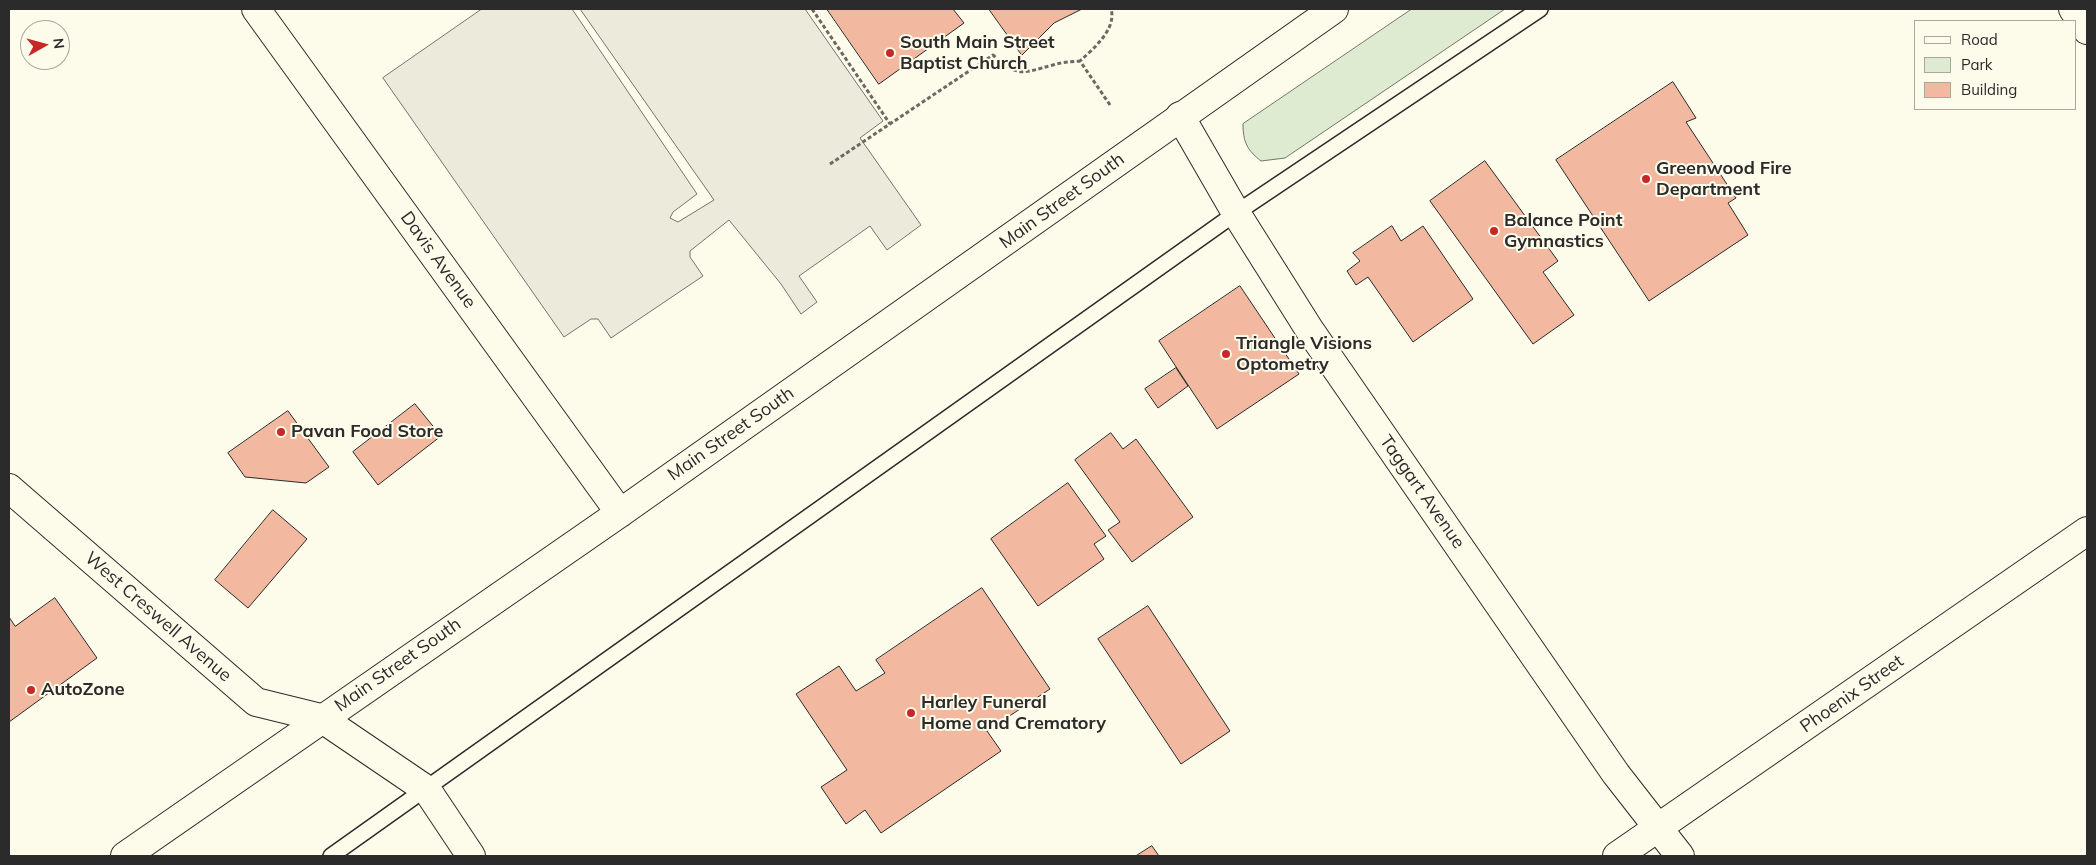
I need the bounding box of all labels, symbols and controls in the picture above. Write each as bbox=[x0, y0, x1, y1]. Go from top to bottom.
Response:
north arrow bbox=[20, 20, 70, 70]
legend bbox=[1914, 20, 2076, 110]
text: Road bbox=[1961, 30, 1998, 49]
place label: South Main Street Baptist Church bbox=[900, 32, 1055, 74]
text: N bbox=[49, 37, 68, 50]
marker: South Main Street Baptist Church bbox=[884, 47, 896, 59]
text: Park bbox=[1961, 55, 1993, 74]
text: Building bbox=[1961, 80, 2017, 99]
street label: Main Street South bbox=[995, 148, 1129, 254]
place label: Greenwood Fire Department bbox=[1656, 158, 1792, 200]
marker: Greenwood Fire Department bbox=[1640, 173, 1652, 185]
street label: Davis Avenue bbox=[396, 207, 480, 313]
place label: Balance Point Gymnastics bbox=[1504, 210, 1623, 252]
marker: Balance Point Gymnastics bbox=[1488, 225, 1500, 237]
place label: Triangle Visions Optometry bbox=[1236, 333, 1372, 376]
marker: Triangle Visions Optometry bbox=[1220, 348, 1232, 360]
street label: Main Street South bbox=[664, 382, 798, 486]
place label: Pavan Food Store bbox=[291, 421, 443, 443]
marker: Pavan Food Store bbox=[275, 426, 287, 438]
street label: Taggart Avenue bbox=[1375, 431, 1469, 553]
street label: West Creswell Avenue bbox=[80, 547, 236, 687]
street label: Main Street South bbox=[331, 613, 465, 717]
street label: Phoenix Street bbox=[1796, 650, 1908, 738]
place label: AutoZone bbox=[41, 679, 125, 701]
marker: AutoZone bbox=[25, 684, 37, 696]
place label: Harley Funeral Home and Crematory bbox=[921, 692, 1106, 734]
marker: Harley Funeral Home and Crematory bbox=[905, 707, 917, 719]

